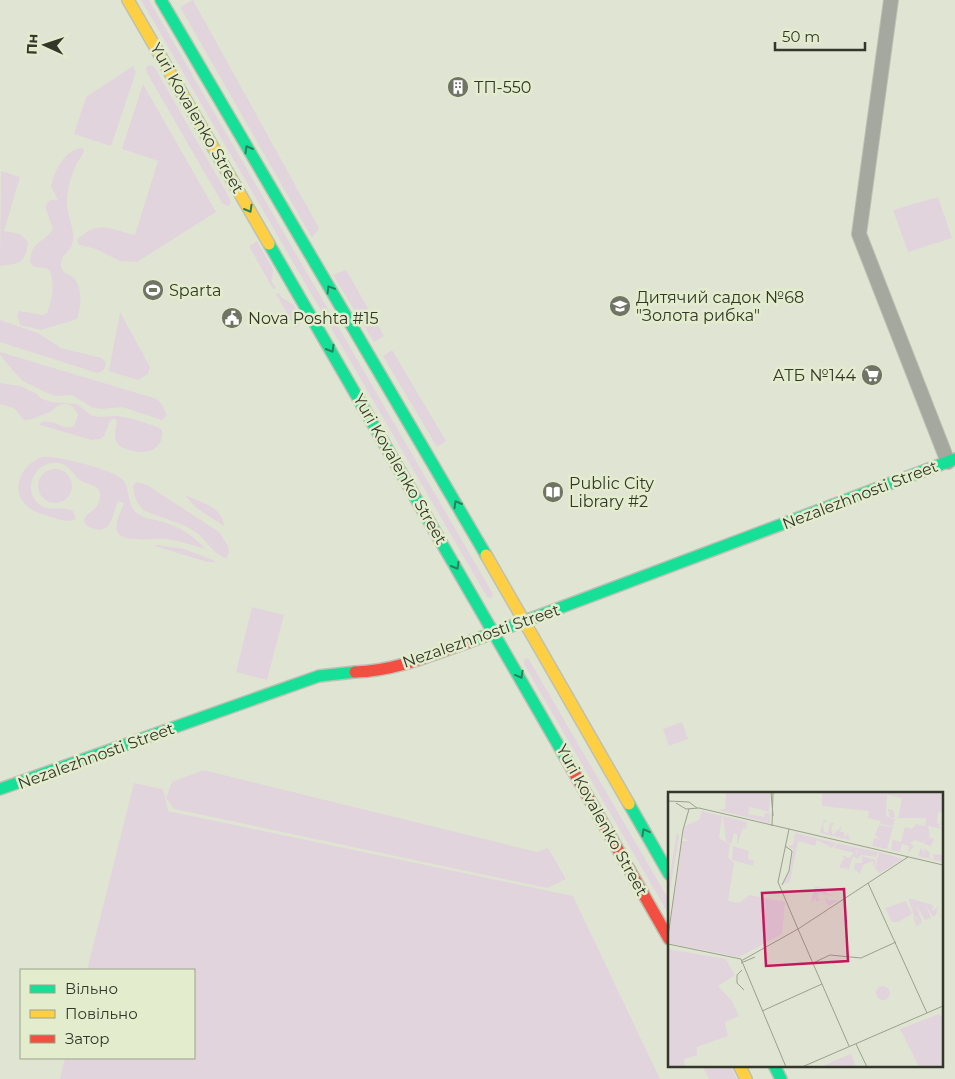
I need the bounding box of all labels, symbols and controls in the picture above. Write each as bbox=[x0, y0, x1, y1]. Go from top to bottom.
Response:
north arrow bbox=[20, 20, 70, 70]
scale bar bbox=[775, 20, 865, 52]
text: 50 m bbox=[782, 27, 820, 46]
text: Пн bbox=[22, 33, 42, 55]
street label: Yuri Kovalenko Street bbox=[146, 39, 248, 197]
building icon: ТП-550 bbox=[446, 75, 470, 99]
place label: ТП-550 bbox=[474, 78, 531, 97]
one-way arrow bbox=[244, 145, 254, 154]
one-way arrow bbox=[243, 203, 253, 212]
sports icon: Sparta bbox=[141, 278, 165, 302]
place label: Sparta bbox=[169, 281, 221, 300]
one-way arrow bbox=[326, 285, 336, 294]
place label: Дитячий садок №68 "Золота рибка" bbox=[636, 288, 804, 325]
school or university icon: Дитячий садок №68 "Золота рибка" bbox=[608, 294, 632, 318]
public building icon: Nova Poshta #15 bbox=[220, 306, 244, 330]
place label: Nova Poshta #15 bbox=[248, 309, 379, 328]
one-way arrow bbox=[324, 344, 334, 353]
supermarket icon: АТБ №144 bbox=[860, 363, 884, 387]
place label: АТБ №144 bbox=[773, 366, 856, 385]
street label: Yuri Kovalenko Street bbox=[349, 390, 451, 548]
street label: Nezalezhnosti Street bbox=[780, 456, 941, 533]
place label: Public City Library #2 bbox=[569, 474, 654, 511]
library icon: Public City Library #2 bbox=[541, 480, 565, 504]
one-way arrow bbox=[453, 500, 463, 509]
one-way arrow bbox=[450, 560, 460, 569]
street label: Nezalezhnosti Street bbox=[400, 600, 563, 672]
one-way arrow bbox=[514, 670, 524, 679]
street label: Nezalezhnosti Street bbox=[15, 719, 177, 793]
street label: Yuri Kovalenko Street bbox=[552, 741, 652, 900]
inset map bbox=[668, 792, 942, 1066]
one-way arrow bbox=[641, 828, 651, 837]
legend bbox=[20, 969, 195, 1059]
text: Вільно bbox=[65, 979, 118, 998]
text: Повільно bbox=[65, 1004, 138, 1023]
text: Затор bbox=[65, 1029, 110, 1048]

